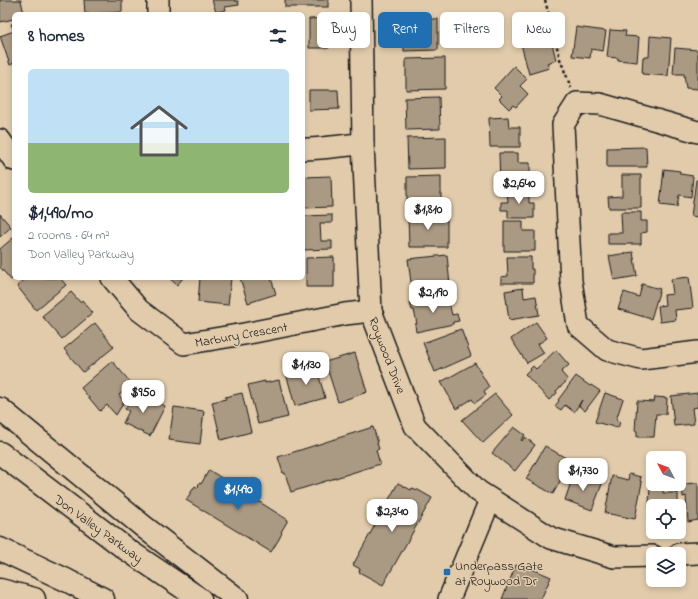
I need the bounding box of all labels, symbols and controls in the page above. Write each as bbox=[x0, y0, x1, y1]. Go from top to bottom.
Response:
chip: Buy bbox=[317, 12, 370, 48]
chip: Rent bbox=[378, 12, 432, 48]
chip: Filters bbox=[440, 12, 504, 48]
chip: New bbox=[512, 12, 565, 48]
text: 8 homes bbox=[28, 24, 85, 49]
icon: filters bbox=[267, 25, 289, 47]
icon: home bbox=[123, 95, 195, 167]
pin: $2,640 bbox=[486, 171, 552, 205]
text: $2,640 bbox=[502, 174, 536, 193]
pin: $1,810 bbox=[395, 197, 461, 231]
text: $1,810 bbox=[414, 200, 442, 219]
text: $1,490/mo bbox=[28, 201, 93, 226]
text: 2 rooms · 64 m² bbox=[28, 226, 110, 245]
text: Don Valley Parkway bbox=[28, 245, 134, 264]
pin: $2,190 bbox=[400, 280, 466, 314]
text: $2,190 bbox=[418, 283, 448, 302]
street label: Roywood Drive bbox=[362, 314, 410, 397]
street label: Marbury Crescent bbox=[193, 318, 290, 354]
pin: $1,130 bbox=[273, 352, 339, 386]
text: $1,130 bbox=[291, 355, 321, 374]
pin: $950 bbox=[119, 380, 167, 414]
text: $950 bbox=[131, 383, 155, 402]
north arrow bbox=[646, 451, 686, 491]
map controls bbox=[646, 451, 686, 587]
pin: $1,730 bbox=[550, 458, 616, 492]
text: $1,730 bbox=[568, 461, 598, 480]
pin: $1,490 bbox=[205, 477, 271, 511]
text: $1,490 bbox=[223, 480, 253, 499]
street label: Don Valley Parkway bbox=[48, 490, 147, 569]
pin: $2,340 bbox=[359, 499, 425, 533]
button: locate bbox=[646, 499, 686, 539]
text: $2,340 bbox=[376, 502, 408, 521]
button: layers bbox=[646, 547, 686, 587]
place label: Underpass Gate at Roywood Dr bbox=[455, 557, 543, 592]
marker: Underpass Gate at Roywood Dr bbox=[442, 567, 452, 577]

